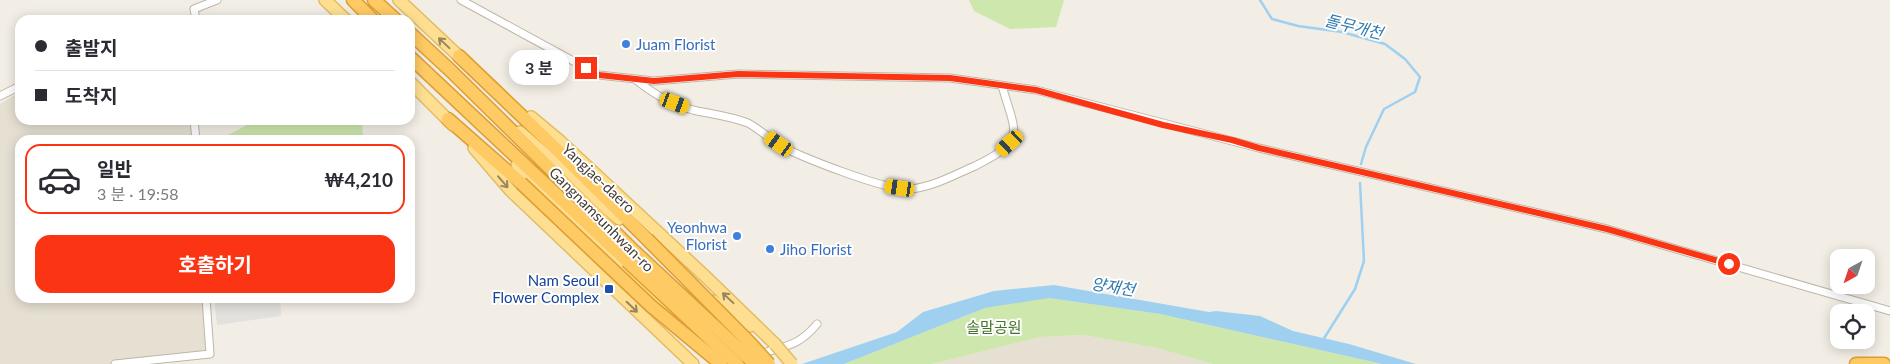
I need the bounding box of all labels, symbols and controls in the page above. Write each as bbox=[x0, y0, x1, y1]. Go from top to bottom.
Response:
water label: 돌무개천 bbox=[1323, 10, 1387, 43]
place label: Juam Florist bbox=[636, 35, 716, 53]
text: 출발지 bbox=[65, 36, 117, 59]
one-way arrow bbox=[437, 37, 450, 49]
marker: Juam Florist bbox=[620, 38, 632, 50]
callout: 3 분 bbox=[508, 50, 568, 86]
route end bbox=[575, 57, 597, 79]
text: 3 분 bbox=[525, 58, 553, 77]
text: 도착지 bbox=[65, 84, 117, 107]
car bbox=[658, 91, 691, 115]
car bbox=[993, 127, 1026, 159]
car bbox=[762, 129, 795, 159]
street label: Yangjae-daero bbox=[559, 140, 639, 216]
icon: car bbox=[37, 157, 82, 202]
text: 일반 bbox=[97, 157, 132, 180]
street label: Gangnamsunhwan-ro bbox=[546, 163, 658, 275]
text: ₩4,210 bbox=[324, 168, 393, 191]
one-way arrow bbox=[497, 175, 509, 188]
car bbox=[884, 178, 915, 198]
text: 3 분 · 19:58 bbox=[97, 184, 179, 203]
place label: Yeonhwa Florist bbox=[667, 218, 728, 253]
marker: Yeonhwa Florist bbox=[731, 230, 743, 242]
button: 호출하기 bbox=[35, 235, 395, 293]
place label: Jiho Florist bbox=[780, 240, 852, 258]
marker: Jiho Florist bbox=[764, 243, 776, 255]
north arrow bbox=[1830, 249, 1875, 294]
map controls bbox=[1830, 249, 1875, 349]
route start bbox=[1718, 253, 1740, 275]
place label: Nam Seoul Flower Complex bbox=[492, 271, 600, 306]
water label: 양재천 bbox=[1090, 273, 1139, 299]
marker: Nam Seoul Flower Complex bbox=[603, 283, 615, 295]
one-way arrow bbox=[722, 292, 735, 304]
one-way arrow bbox=[626, 301, 639, 313]
button: locate bbox=[1830, 304, 1875, 349]
park label: 솔말공원 bbox=[966, 318, 1022, 336]

